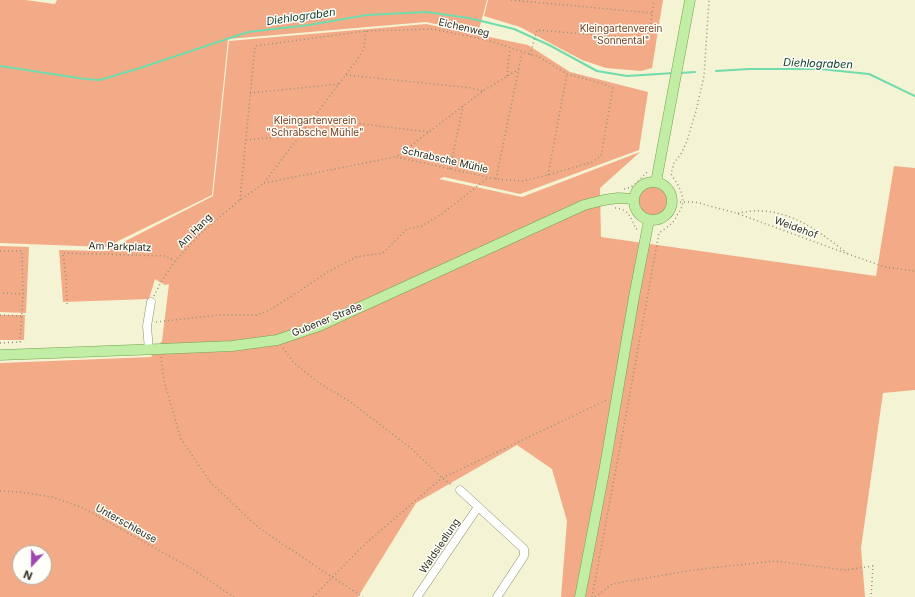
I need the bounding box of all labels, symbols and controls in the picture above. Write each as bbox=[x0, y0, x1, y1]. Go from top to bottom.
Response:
water label: Diehlograben bbox=[266, 6, 336, 28]
street label: Eichenweg bbox=[437, 16, 491, 40]
park label: Kleingartenverein "Sonnental" bbox=[580, 23, 662, 46]
water label: Diehlograben bbox=[783, 56, 853, 72]
park label: Kleingartenverein "Schrabsche Mühle" bbox=[266, 115, 364, 138]
street label: Schrabsche Mühle bbox=[401, 144, 489, 176]
street label: Am Hang bbox=[175, 211, 215, 251]
street label: Weidehof bbox=[773, 215, 819, 241]
street label: Am Parkplatz bbox=[88, 240, 152, 254]
street label: Gubener Straße bbox=[290, 300, 364, 340]
street label: Unterschleuse bbox=[93, 502, 159, 546]
street label: Waldsiedlung bbox=[417, 516, 463, 576]
north arrow bbox=[12, 545, 52, 585]
text: N bbox=[21, 567, 34, 583]

